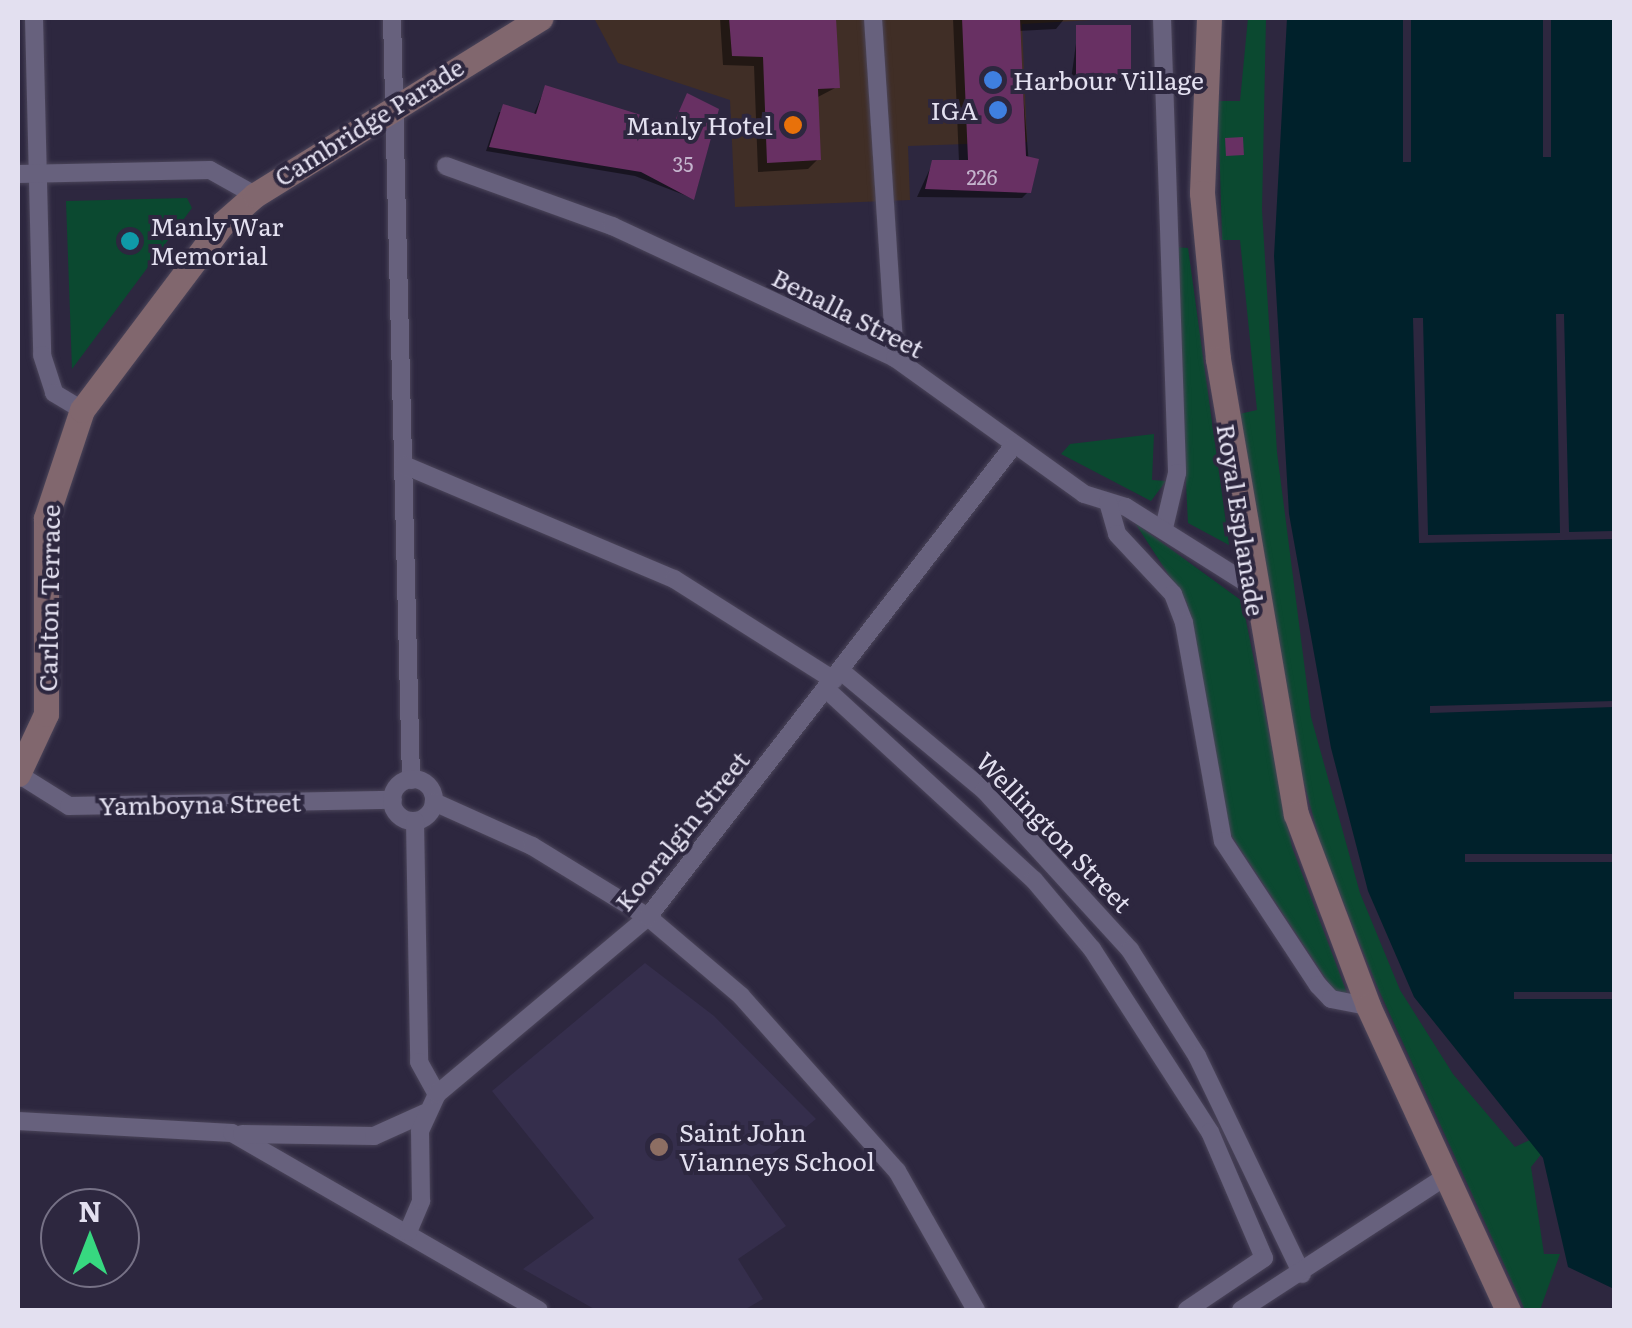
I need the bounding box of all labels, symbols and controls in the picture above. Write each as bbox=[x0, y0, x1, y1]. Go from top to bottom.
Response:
street label: Cambridge Parade bbox=[269, 52, 469, 192]
place label: Harbour Village bbox=[1013, 65, 1204, 95]
marker: Harbour Village bbox=[982, 69, 1004, 91]
place label: IGA bbox=[931, 95, 978, 125]
marker: IGA bbox=[987, 99, 1009, 121]
place label: Manly Hotel bbox=[626, 110, 773, 140]
marker: Manly Hotel bbox=[782, 114, 804, 136]
house number: 35 bbox=[673, 151, 693, 175]
house number: 226 bbox=[966, 164, 998, 188]
place label: Manly War Memorial bbox=[150, 212, 283, 271]
marker: Manly War Memorial bbox=[119, 230, 141, 252]
street label: Benalla Street bbox=[767, 262, 929, 364]
street label: Royal Esplanade bbox=[1211, 422, 1271, 618]
street label: Carlton Terrace bbox=[32, 504, 66, 692]
street label: Kooralgin Street bbox=[609, 745, 755, 917]
street label: Wellington Street bbox=[970, 746, 1138, 918]
street label: Yamboyna Street bbox=[98, 787, 302, 821]
place label: Saint John Vianneys School bbox=[679, 1118, 875, 1177]
marker: Saint John Vianneys School bbox=[648, 1136, 670, 1158]
north arrow bbox=[40, 1188, 140, 1288]
text: N bbox=[78, 1189, 102, 1231]

